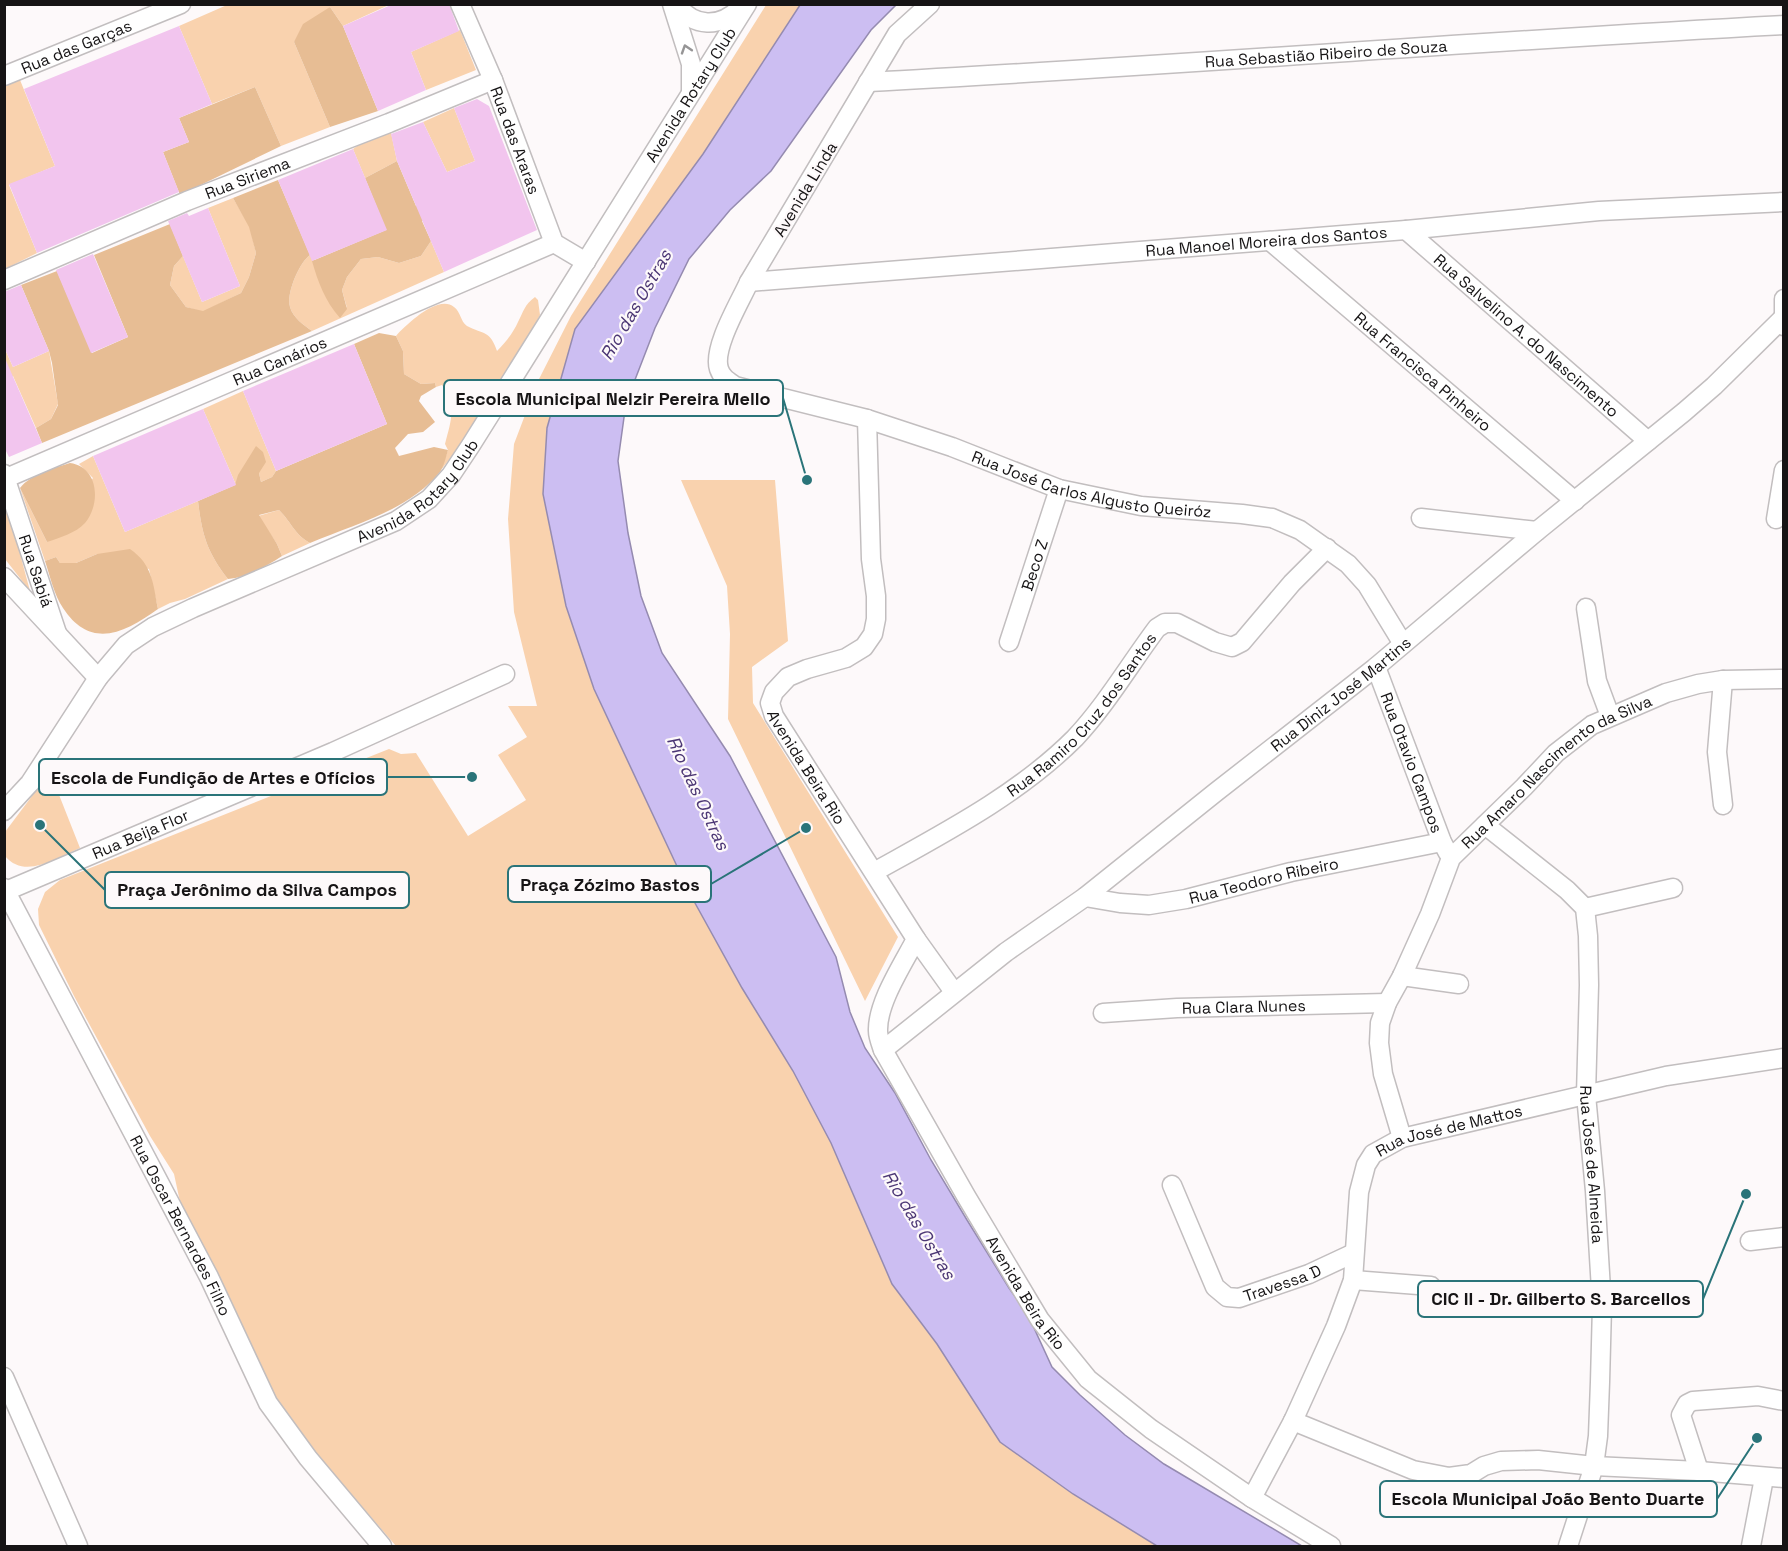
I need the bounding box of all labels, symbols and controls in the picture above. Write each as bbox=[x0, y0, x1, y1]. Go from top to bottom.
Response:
street label: Rua das Garças bbox=[18, 15, 135, 79]
street label: Avenida Rotary Club bbox=[641, 23, 741, 166]
street label: Rua Sebastião Ribeiro de Souza bbox=[1204, 35, 1448, 73]
one-way arrow bbox=[681, 44, 694, 55]
street label: Rua das Araras bbox=[485, 83, 545, 197]
street label: Avenida Linda bbox=[769, 138, 842, 240]
street label: Rua Siriema bbox=[202, 152, 293, 204]
street label: Rua Manoel Moreira dos Santos bbox=[1145, 222, 1388, 262]
water label: Rio das Ostras bbox=[595, 245, 677, 364]
street label: Rua Salvelino A. do Nascimento bbox=[1429, 249, 1623, 422]
street label: Rua Francisca Pinheiro bbox=[1350, 307, 1496, 436]
street label: Rua Canários bbox=[230, 332, 330, 391]
callout: Escola Municipal Nelzir Pereira Mello bbox=[444, 380, 783, 416]
text: Escola Municipal Nelzir Pereira Mello bbox=[456, 387, 770, 410]
street label: Avenida Rotary Club bbox=[354, 435, 483, 548]
street label: Rua José Carlos Algusto Queiróz bbox=[969, 446, 1212, 523]
street label: Rua Sabiá bbox=[14, 532, 58, 610]
street label: Beco Z bbox=[1016, 537, 1053, 594]
street label: Rua Ramiro Cruz dos Santos bbox=[1003, 629, 1161, 802]
street label: Rua Diniz José Martins bbox=[1266, 632, 1415, 756]
street label: Rua Otavio Campos bbox=[1375, 689, 1448, 836]
street label: Rua Amaro Nascimento da Silva bbox=[1457, 690, 1655, 853]
street label: Avenida Beira Rio bbox=[762, 708, 850, 829]
water label: Rio das Ostras bbox=[662, 732, 735, 854]
callout: Escola de Fundição de Artes e Ofícios bbox=[39, 759, 387, 795]
text: Escola de Fundição de Artes e Ofícios bbox=[51, 766, 375, 789]
street label: Rua Beija Flor bbox=[89, 805, 192, 864]
street label: Rua Teodoro Ribeiro bbox=[1187, 853, 1340, 909]
callout: Praça Zózimo Bastos bbox=[508, 866, 711, 902]
callout: Praça Jerônimo da Silva Campos bbox=[105, 872, 409, 908]
text: Praça Zózimo Bastos bbox=[520, 873, 700, 896]
text: Praça Jerônimo da Silva Campos bbox=[117, 878, 397, 901]
street label: Rua Clara Nunes bbox=[1182, 995, 1306, 1019]
street label: Rua José de Almeida bbox=[1575, 1085, 1608, 1244]
street label: Rua José de Mattos bbox=[1372, 1100, 1524, 1162]
street label: Rua Oscar Bernardes Filho bbox=[125, 1132, 236, 1319]
water label: Rio das Ostras bbox=[878, 1166, 961, 1284]
street label: Avenida Beira Rio bbox=[981, 1232, 1070, 1354]
street label: Travessa D bbox=[1240, 1260, 1325, 1307]
callout: CIC II - Dr. Gilberto S. Barcellos bbox=[1418, 1281, 1703, 1317]
text: CIC II - Dr. Gilberto S. Barcellos bbox=[1431, 1287, 1691, 1310]
callout: Escola Municipal João Bento Duarte bbox=[1380, 1481, 1717, 1517]
text: Escola Municipal João Bento Duarte bbox=[1392, 1487, 1704, 1510]

